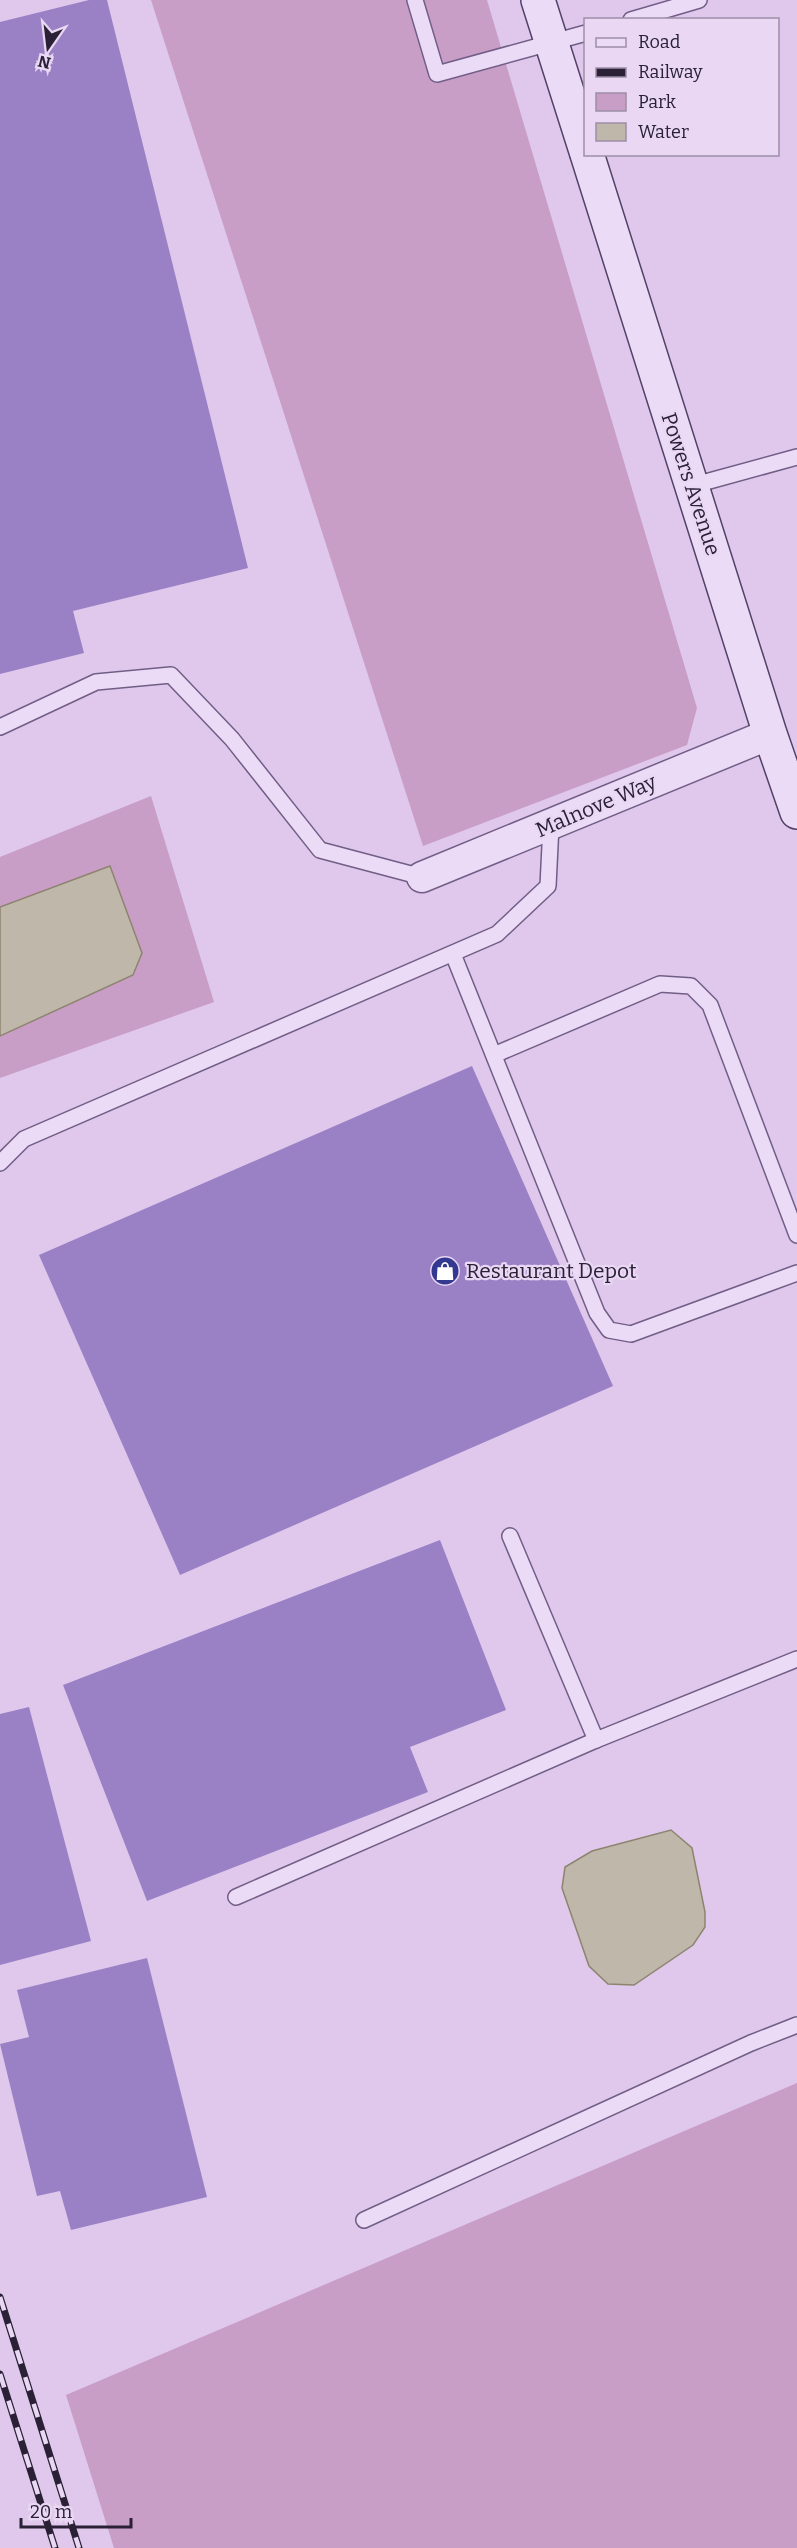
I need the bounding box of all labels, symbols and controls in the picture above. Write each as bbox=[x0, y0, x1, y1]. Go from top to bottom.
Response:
north arrow bbox=[18, 18, 78, 78]
legend bbox=[584, 18, 779, 156]
text: Road bbox=[638, 31, 681, 53]
text: N bbox=[36, 51, 53, 73]
text: Railway bbox=[638, 61, 703, 83]
text: Park bbox=[638, 91, 677, 113]
text: Water bbox=[638, 121, 689, 143]
street label: Powers Avenue bbox=[656, 409, 726, 559]
street label: Malnove Way bbox=[532, 768, 661, 843]
shop icon: Restaurant Depot bbox=[429, 1255, 461, 1287]
place label: Restaurant Depot bbox=[466, 1258, 637, 1284]
scale bar bbox=[21, 2491, 130, 2529]
text: 20 m bbox=[30, 2501, 72, 2523]

